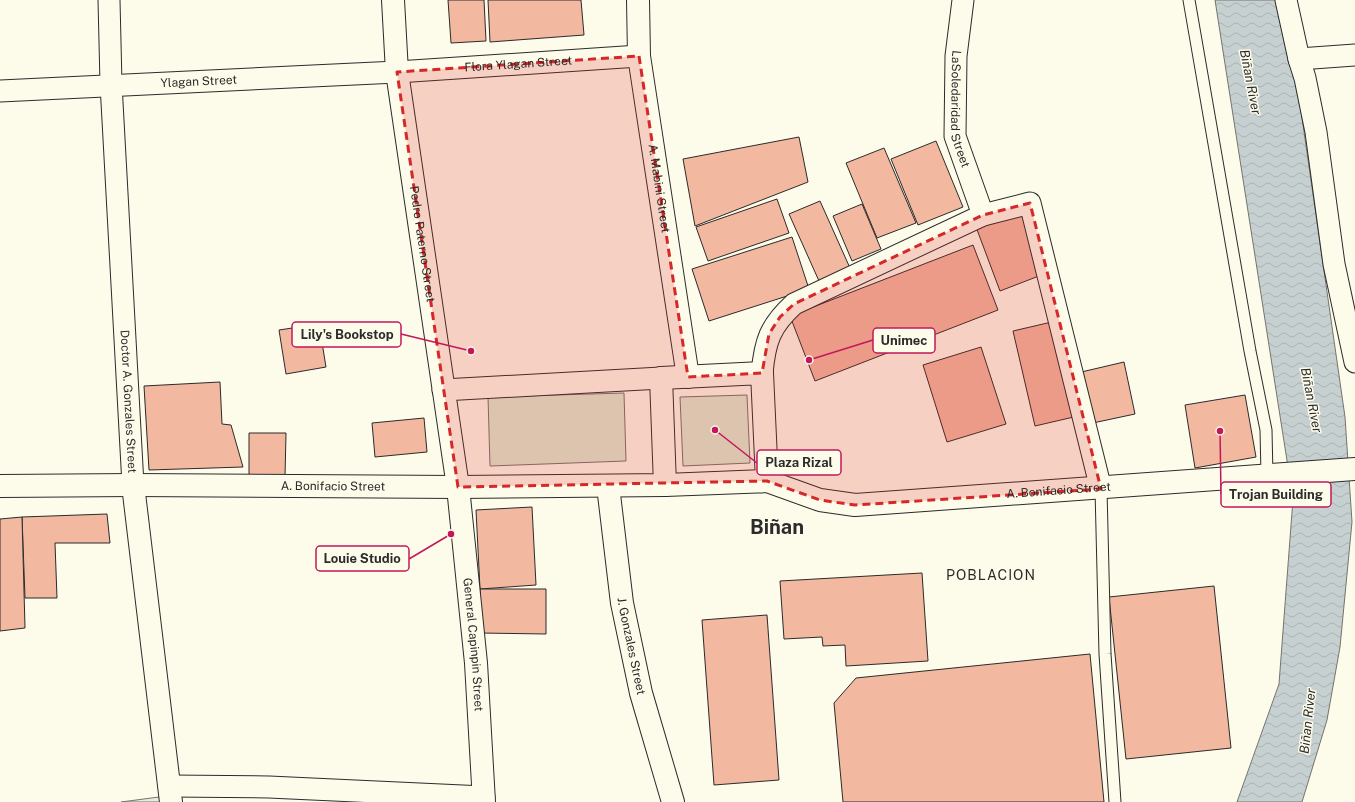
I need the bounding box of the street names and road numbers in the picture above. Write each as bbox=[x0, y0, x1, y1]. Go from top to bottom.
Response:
street label: LaSoledaridad Street bbox=[948, 49, 973, 170]
street label: Flora Ylagan Street bbox=[464, 53, 573, 75]
street label: Ylagan Street bbox=[160, 73, 238, 90]
street label: A. Mabini Street bbox=[646, 143, 673, 234]
street label: Pedro Paterno Street bbox=[407, 185, 438, 304]
street label: Doctor A. Gonzales Street bbox=[117, 329, 139, 474]
street label: A. Bonifacio Street bbox=[281, 479, 386, 494]
street label: A. Bonifacio Street bbox=[1006, 480, 1112, 501]
street label: General Capinpin Street bbox=[460, 577, 486, 712]
street label: J. Gonzales Street bbox=[614, 597, 648, 697]

